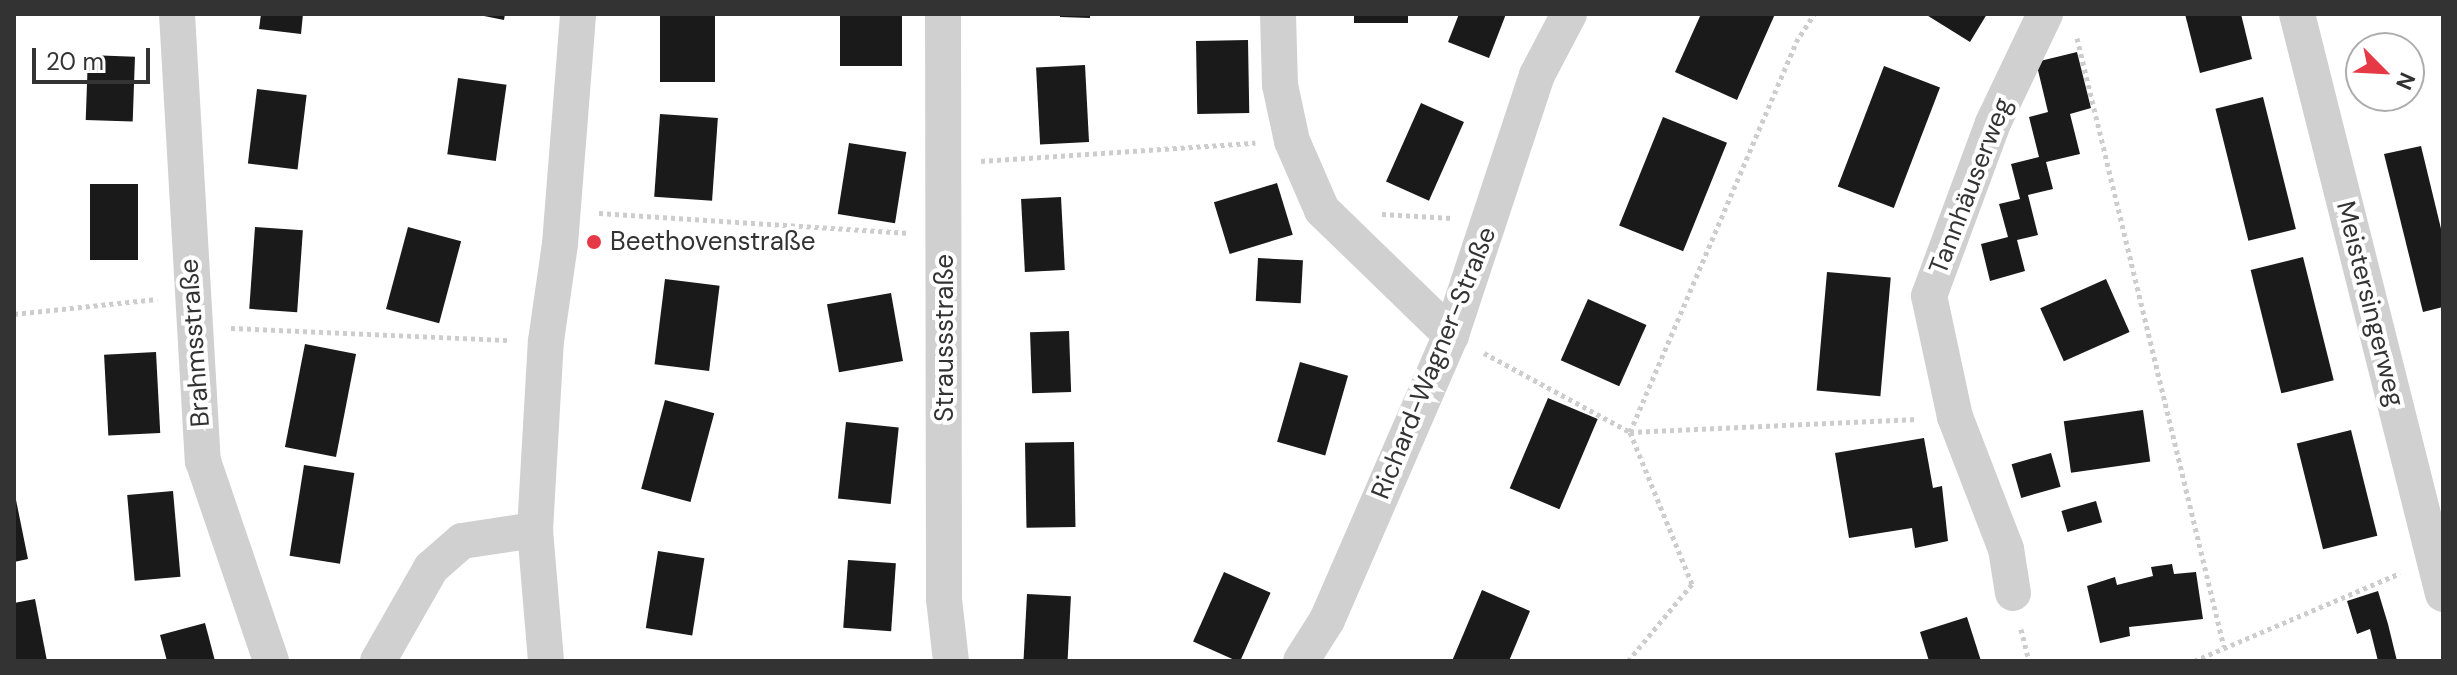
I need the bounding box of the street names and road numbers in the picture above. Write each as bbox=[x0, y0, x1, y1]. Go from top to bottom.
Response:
street label: Tannhäuserweg bbox=[1923, 93, 2019, 279]
street label: Meistersingerweg bbox=[2329, 198, 2411, 410]
street label: Richard-Wagner-Straße bbox=[1365, 222, 1503, 504]
street label: Straussstraße bbox=[929, 254, 961, 422]
street label: Brahmsstraße bbox=[174, 258, 216, 428]

